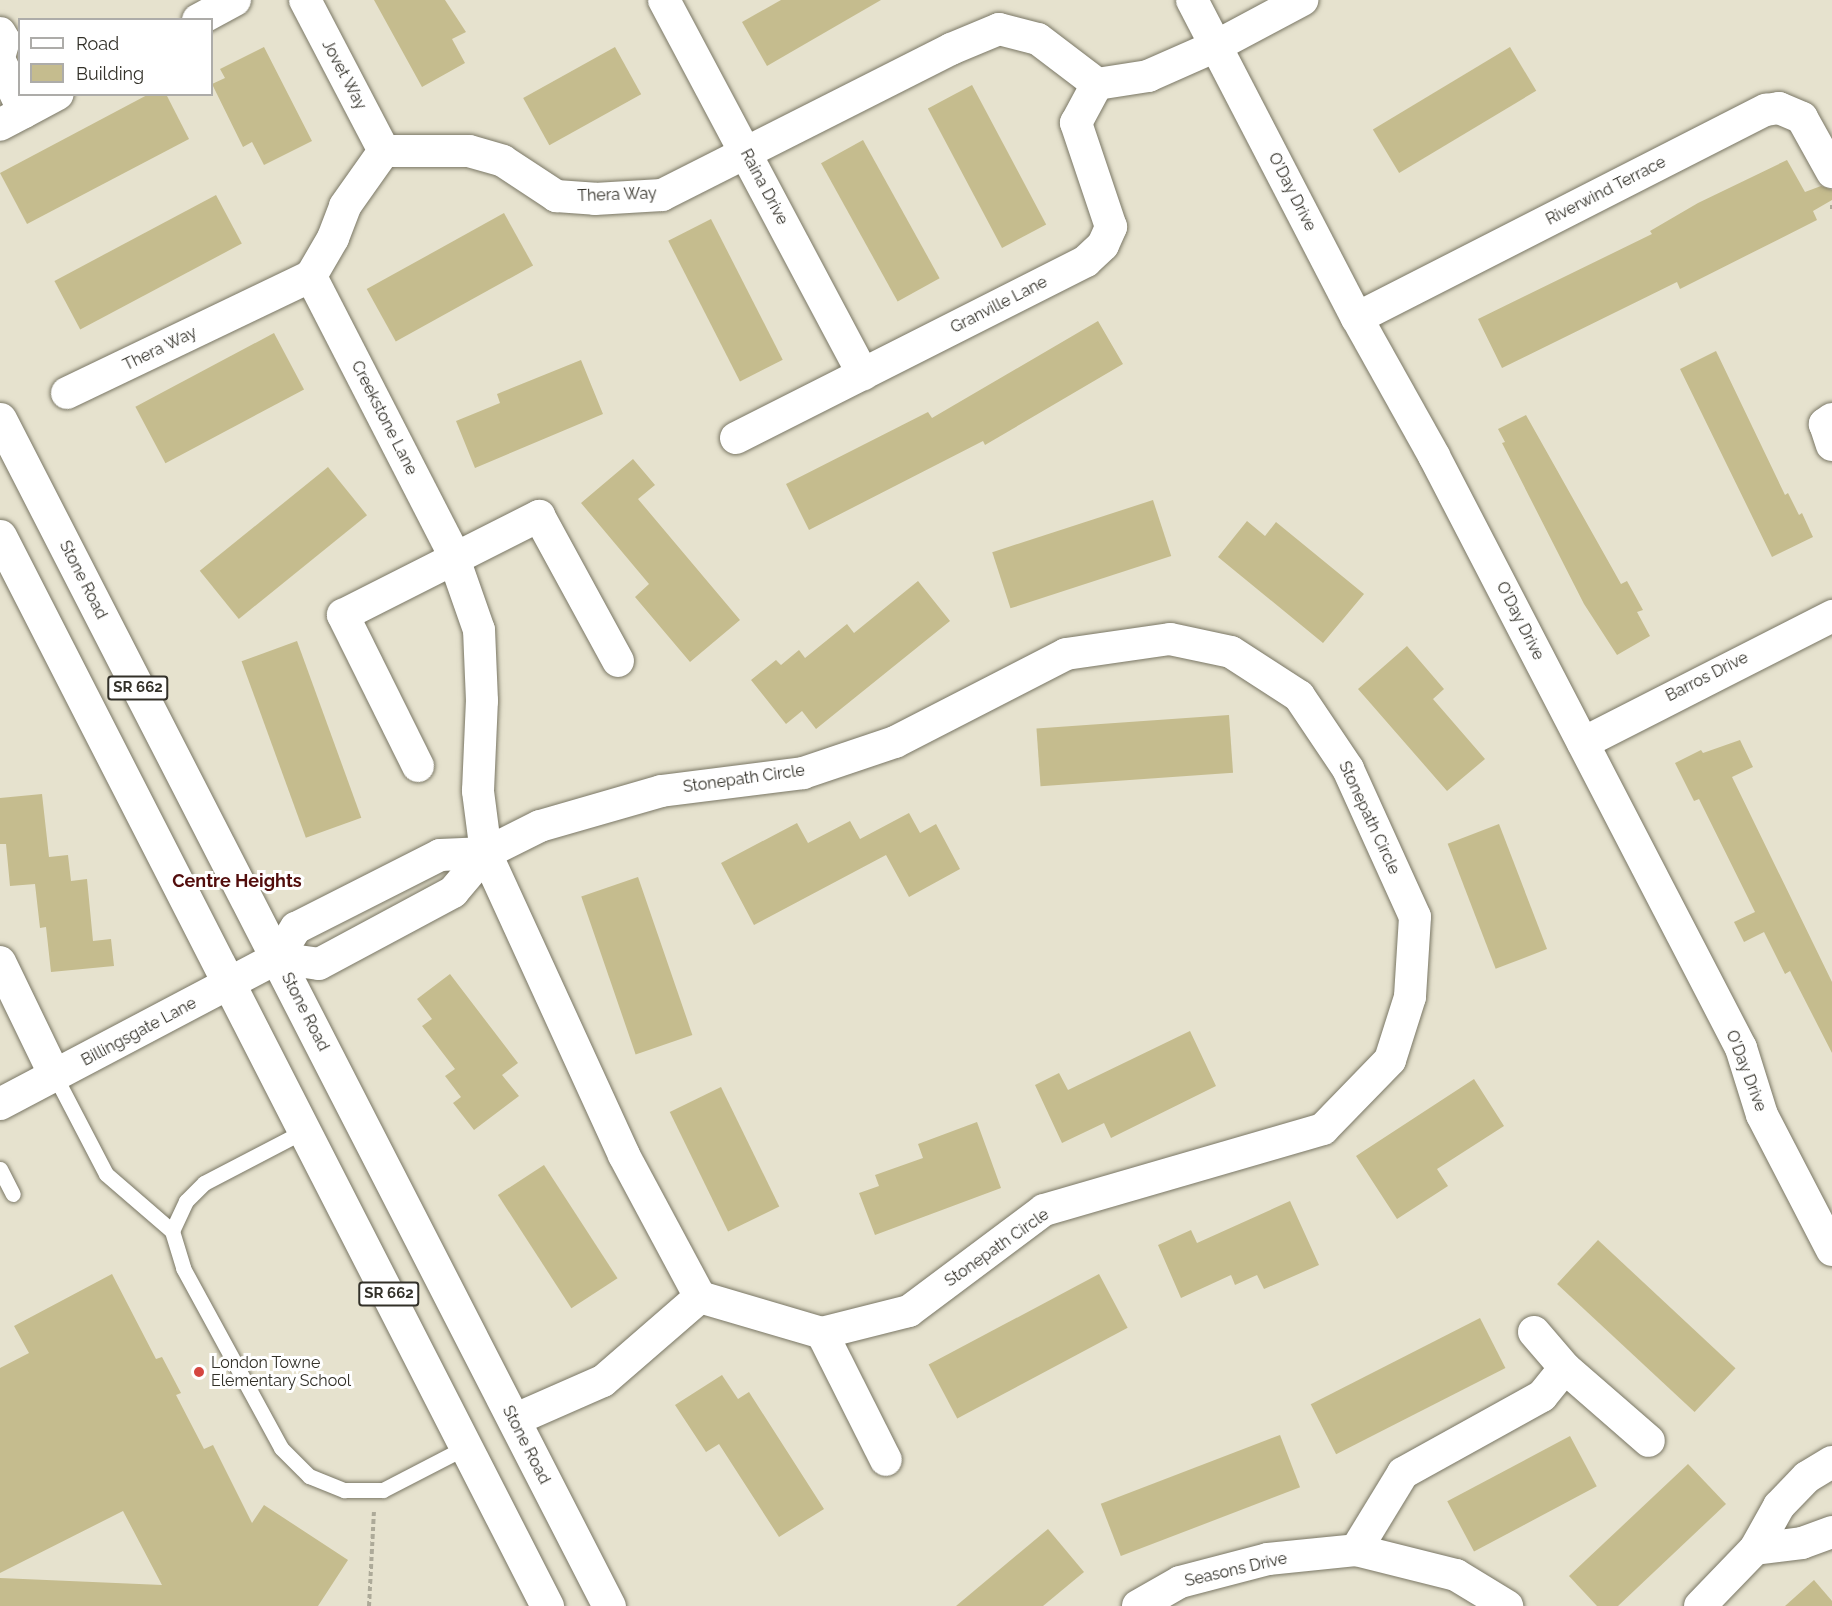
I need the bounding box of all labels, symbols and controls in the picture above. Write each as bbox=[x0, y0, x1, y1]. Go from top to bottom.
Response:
legend bbox=[18, 18, 213, 96]
text: Road bbox=[76, 33, 119, 54]
street label: Jovet Way bbox=[317, 37, 371, 113]
text: Building bbox=[76, 63, 144, 84]
street label: Raina Drive bbox=[736, 146, 792, 228]
street label: O'Day Drive bbox=[1264, 149, 1320, 235]
street label: Riverwind Terrace bbox=[1543, 152, 1669, 230]
street label: Thera Way bbox=[577, 184, 657, 206]
street label: Granville Lane bbox=[947, 272, 1051, 338]
street label: Thera Way bbox=[120, 323, 200, 375]
street label: Creekstone Lane bbox=[347, 358, 421, 478]
street label: Stone Road bbox=[55, 538, 111, 622]
street label: O'Day Drive bbox=[1492, 578, 1548, 664]
street label: Barros Drive bbox=[1663, 648, 1751, 706]
road number: SR 662 bbox=[106, 676, 170, 700]
street label: Stonepath Circle bbox=[1334, 758, 1404, 878]
street label: Stonepath Circle bbox=[682, 761, 806, 797]
district label: Centre Heights bbox=[172, 870, 302, 892]
street label: Stone Road bbox=[277, 970, 333, 1054]
street label: Billingsgate Lane bbox=[78, 994, 200, 1070]
street label: O'Day Drive bbox=[1722, 1027, 1770, 1115]
street label: Stonepath Circle bbox=[941, 1205, 1053, 1291]
road number: SR 662 bbox=[358, 1282, 420, 1306]
place label: London Towne Elementary School bbox=[211, 1353, 351, 1391]
marker: London Towne Elementary School bbox=[192, 1365, 206, 1379]
street label: Stone Road bbox=[498, 1403, 554, 1487]
street label: Seasons Drive bbox=[1183, 1549, 1289, 1591]

